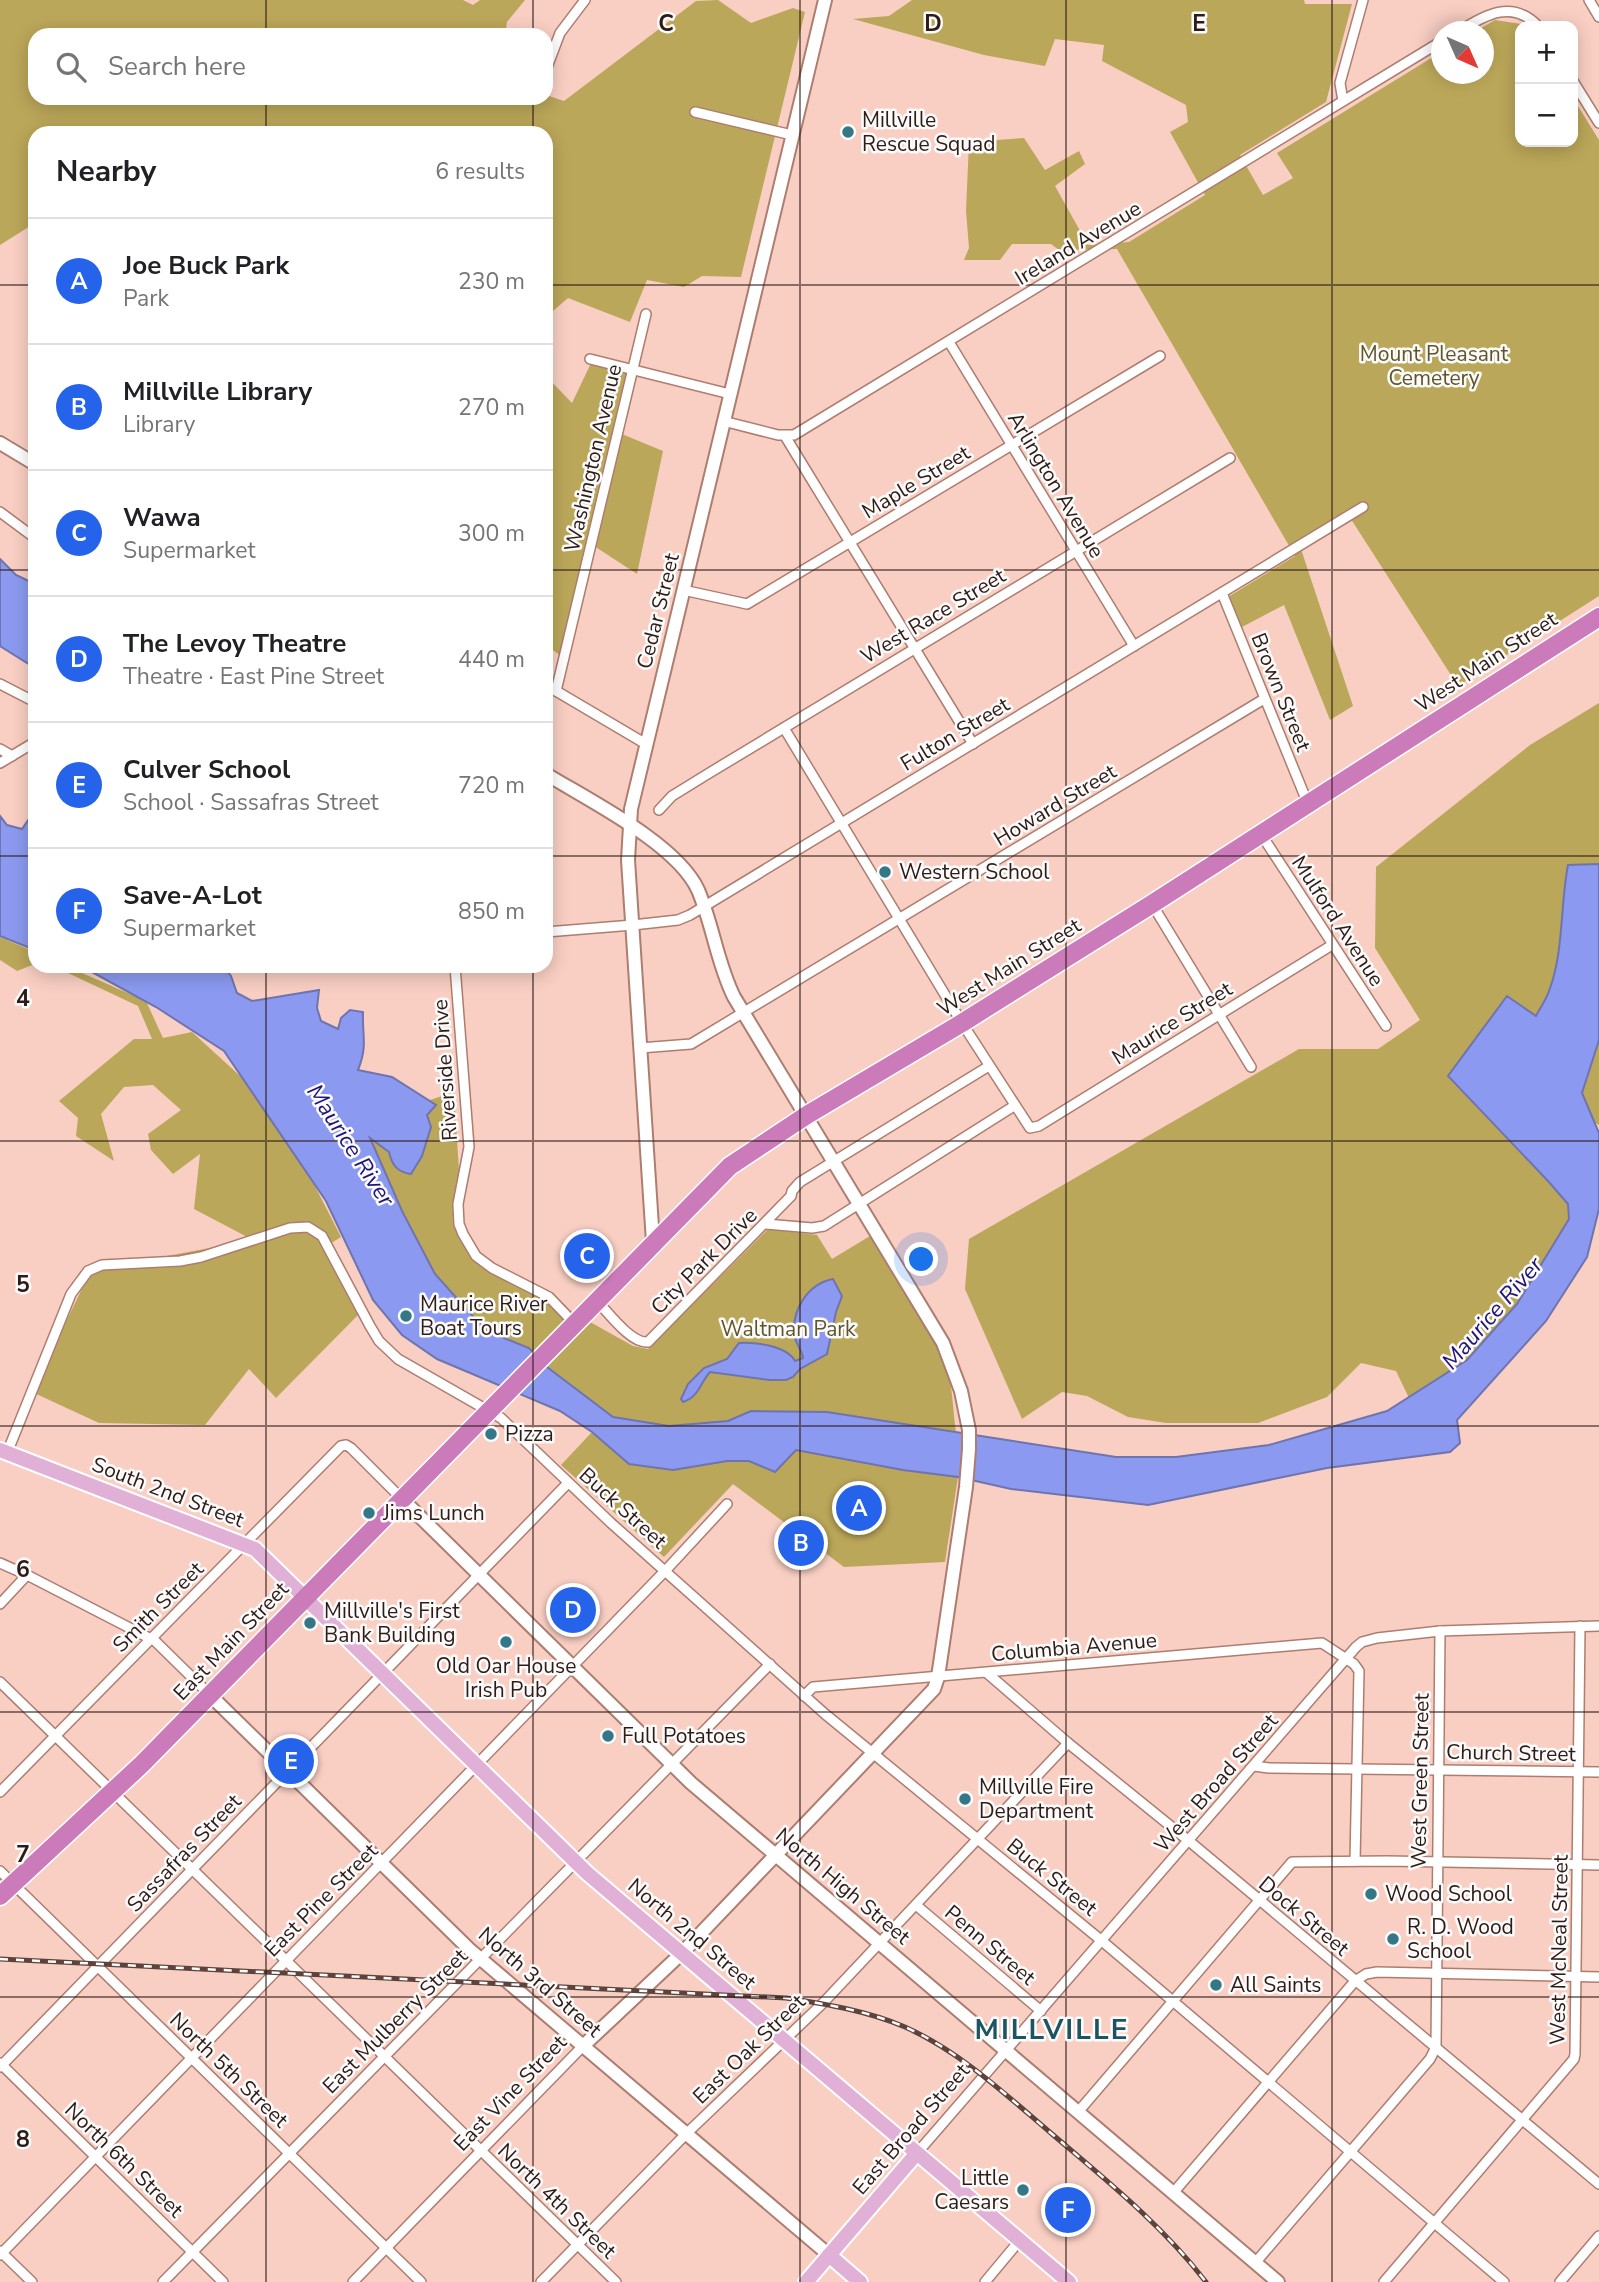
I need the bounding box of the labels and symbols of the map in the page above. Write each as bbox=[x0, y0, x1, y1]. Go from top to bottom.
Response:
text: C bbox=[658, 8, 674, 39]
text: D bbox=[924, 8, 942, 39]
text: E bbox=[1192, 8, 1206, 39]
north arrow bbox=[1431, 21, 1494, 84]
place label: Millville Rescue Squad bbox=[862, 106, 995, 158]
marker: Millville Rescue Squad bbox=[840, 124, 856, 140]
street label: Ireland Avenue bbox=[1010, 194, 1146, 292]
park label: Mount Pleasant Cemetery bbox=[1360, 340, 1509, 392]
street label: Washington Avenue bbox=[558, 361, 628, 555]
street label: Arlington Avenue bbox=[1001, 407, 1111, 563]
street label: Maple Street bbox=[857, 438, 976, 525]
street label: Cedar Street bbox=[630, 550, 686, 672]
street label: West Race Street bbox=[855, 561, 1011, 670]
street label: West Main Street bbox=[1409, 605, 1563, 719]
street label: Brown Street bbox=[1245, 629, 1318, 756]
street label: Fulton Street bbox=[895, 690, 1015, 778]
street label: Howard Street bbox=[988, 757, 1122, 853]
street label: Mulford Avenue bbox=[1285, 850, 1391, 992]
place label: Western School bbox=[899, 858, 1050, 886]
marker: Western School bbox=[877, 864, 893, 880]
street label: West Main Street bbox=[932, 911, 1087, 1022]
street label: Maurice Street bbox=[1107, 975, 1238, 1071]
text: 4 bbox=[16, 983, 30, 1014]
street label: Riverside Drive bbox=[426, 998, 464, 1142]
water label: Maurice River bbox=[300, 1078, 402, 1213]
street label: City Park Drive bbox=[645, 1202, 763, 1320]
pin: C bbox=[564, 1230, 610, 1282]
your location bbox=[904, 1242, 938, 1276]
water label: Maurice River bbox=[1435, 1250, 1550, 1376]
text: 5 bbox=[16, 1269, 30, 1300]
place label: Maurice River Boat Tours bbox=[420, 1290, 548, 1342]
marker: Maurice River Boat Tours bbox=[398, 1308, 414, 1324]
park label: Waltman Park bbox=[721, 1315, 856, 1343]
place label: Pizza bbox=[505, 1420, 554, 1448]
marker: Pizza bbox=[483, 1426, 499, 1442]
street label: South 2nd Street bbox=[88, 1450, 249, 1534]
street label: Buck Street bbox=[573, 1461, 673, 1555]
pin: A bbox=[836, 1482, 882, 1534]
place label: Jims Lunch bbox=[382, 1499, 485, 1527]
marker: Jims Lunch bbox=[361, 1505, 377, 1521]
pin: B bbox=[778, 1517, 824, 1569]
text: 6 bbox=[16, 1554, 30, 1585]
street label: Smith Street bbox=[106, 1555, 210, 1659]
street label: East Main Street bbox=[167, 1575, 295, 1706]
pin: D bbox=[550, 1584, 596, 1636]
place label: Millville's First Bank Building bbox=[324, 1597, 460, 1649]
marker: Millville's First Bank Building bbox=[302, 1615, 318, 1631]
street label: Columbia Avenue bbox=[990, 1626, 1158, 1668]
marker: Old Oar House Irish Pub bbox=[498, 1634, 514, 1650]
place label: Old Oar House Irish Pub bbox=[436, 1652, 576, 1704]
street label: West Green Street bbox=[1404, 1692, 1436, 1869]
street label: West Broad Street bbox=[1148, 1707, 1284, 1858]
place label: Full Potatoes bbox=[622, 1722, 746, 1750]
marker: Full Potatoes bbox=[600, 1728, 616, 1744]
pin: E bbox=[268, 1735, 314, 1787]
street label: Church Street bbox=[1446, 1738, 1577, 1768]
place label: Millville Fire Department bbox=[979, 1773, 1094, 1825]
street label: Sassafras Street bbox=[121, 1788, 248, 1918]
marker: Millville Fire Department bbox=[957, 1791, 973, 1807]
street label: North High Street bbox=[770, 1821, 917, 1951]
street label: Buck Street bbox=[1001, 1832, 1104, 1923]
street label: East Pine Street bbox=[258, 1837, 384, 1963]
text: 7 bbox=[16, 1839, 30, 1870]
street label: West McNeal Street bbox=[1543, 1854, 1575, 2045]
street label: Dock Street bbox=[1253, 1870, 1356, 1963]
street label: North 2nd Street bbox=[622, 1872, 763, 1996]
place label: Wood School bbox=[1385, 1880, 1513, 1908]
marker: Wood School bbox=[1363, 1886, 1379, 1902]
street label: Penn Street bbox=[939, 1899, 1042, 1992]
place label: R. D. Wood School bbox=[1407, 1913, 1514, 1965]
street label: North 3rd Street bbox=[472, 1921, 608, 2044]
marker: R. D. Wood School bbox=[1385, 1931, 1401, 1947]
street label: East Mulberry Street bbox=[316, 1942, 474, 2100]
place label: All Saints bbox=[1230, 1971, 1321, 1999]
marker: All Saints bbox=[1208, 1977, 1224, 1993]
street label: East Oak Street bbox=[687, 1988, 812, 2110]
street label: North 5th Street bbox=[164, 2006, 295, 2134]
district label: MILLVILLE bbox=[975, 2011, 1129, 2049]
street label: East Vine Street bbox=[447, 2028, 573, 2157]
street label: East Broad Street bbox=[846, 2057, 976, 2201]
street label: North 6th Street bbox=[59, 2096, 190, 2224]
text: 8 bbox=[16, 2124, 30, 2155]
street label: North 4th Street bbox=[492, 2137, 623, 2265]
place label: Little Caesars bbox=[934, 2164, 1009, 2216]
marker: Little Caesars bbox=[1015, 2182, 1031, 2198]
pin: F bbox=[1045, 2184, 1091, 2236]

